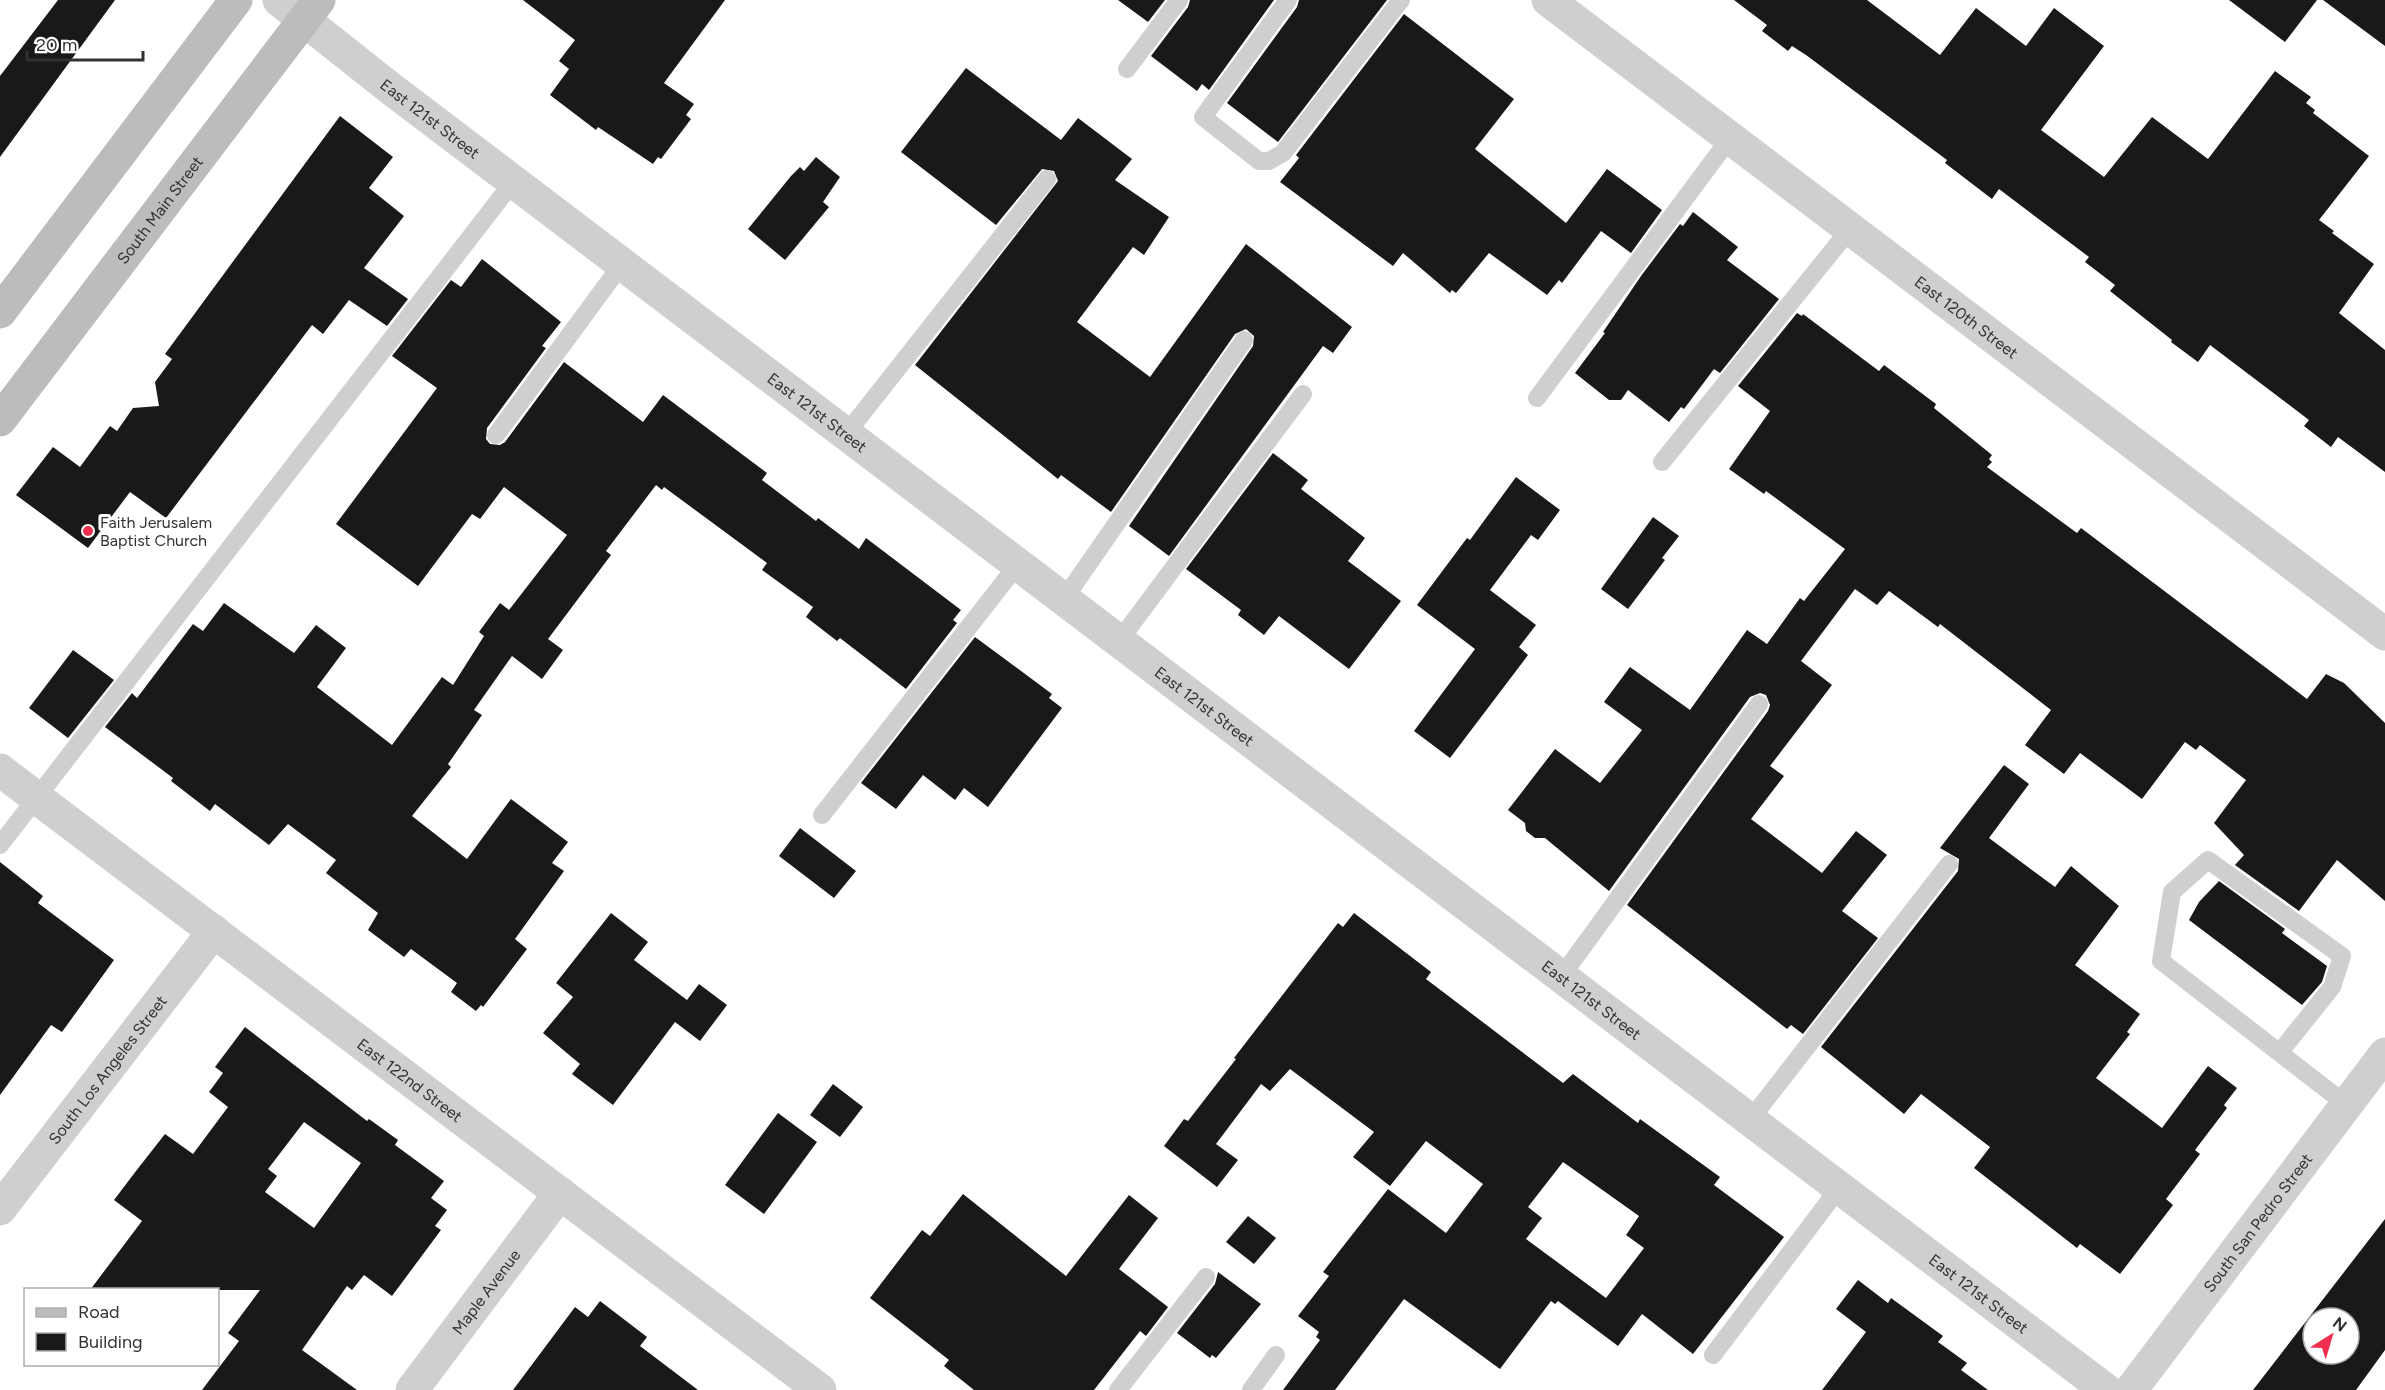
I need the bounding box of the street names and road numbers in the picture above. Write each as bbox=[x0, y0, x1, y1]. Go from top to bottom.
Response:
street label: East 121st Street bbox=[377, 75, 484, 162]
street label: South Main Street bbox=[113, 152, 207, 267]
street label: East 120th Street bbox=[1911, 272, 2022, 362]
street label: East 121st Street bbox=[764, 368, 871, 456]
street label: East 121st Street bbox=[1151, 662, 1258, 750]
street label: East 121st Street bbox=[1538, 956, 1645, 1043]
street label: South Los Angeles Street bbox=[44, 991, 171, 1148]
street label: East 122nd Street bbox=[354, 1034, 466, 1126]
street label: South San Pedro Street bbox=[2199, 1149, 2316, 1295]
street label: Maple Avenue bbox=[448, 1245, 524, 1338]
street label: East 121st Street bbox=[1925, 1250, 2032, 1337]

